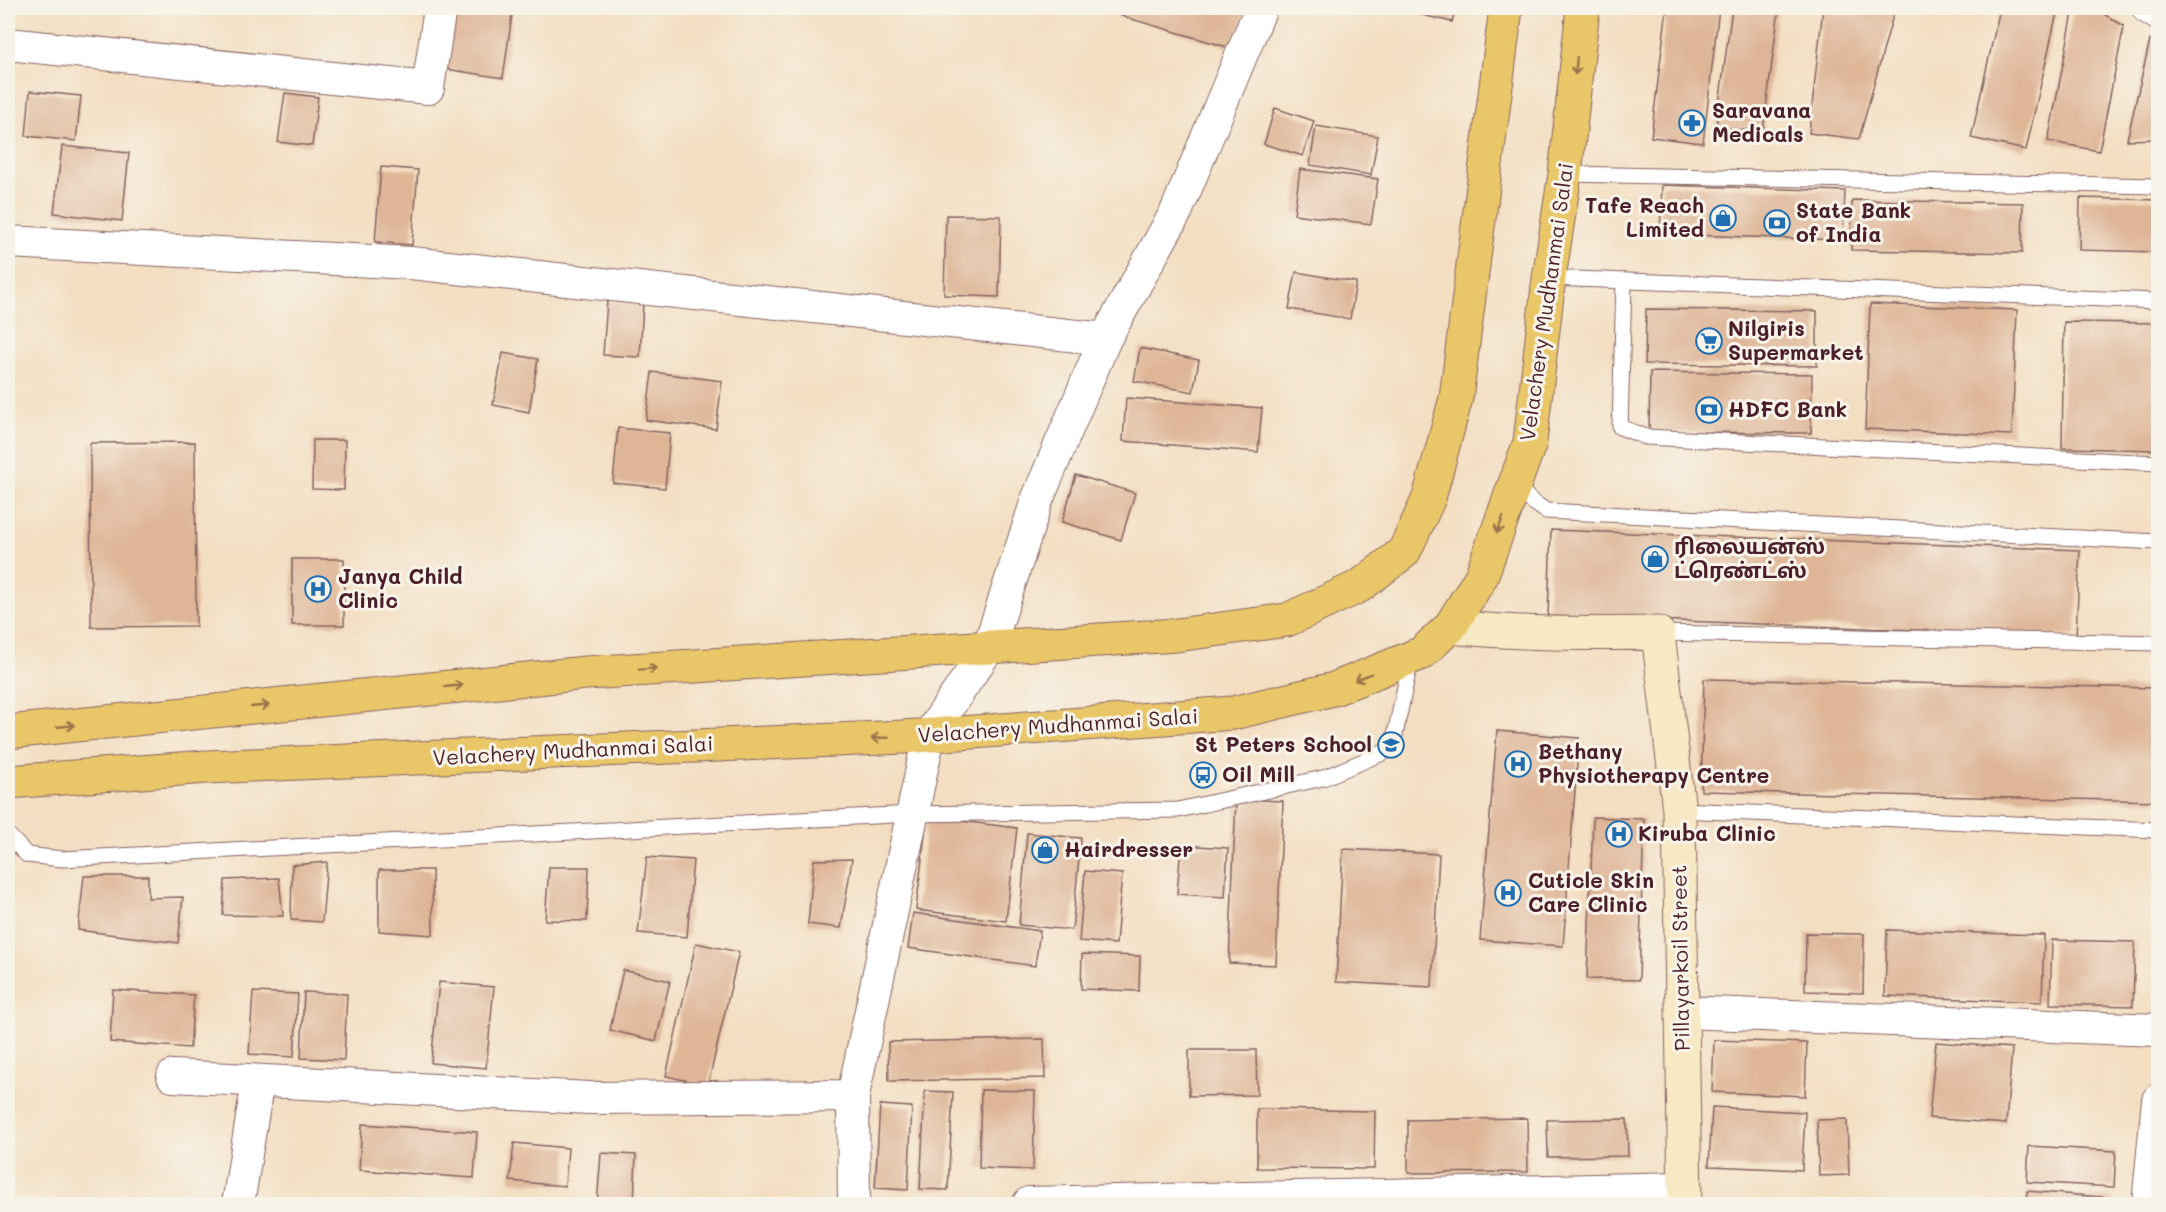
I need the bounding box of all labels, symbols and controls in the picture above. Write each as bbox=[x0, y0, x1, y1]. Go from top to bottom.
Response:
one-way arrow bbox=[1570, 55, 1581, 75]
place label: Saravana Medicals bbox=[1712, 96, 1811, 147]
pharmacy icon: Saravana Medicals bbox=[1677, 108, 1707, 138]
street label: Velachery Mudhanmai Salai bbox=[1513, 161, 1578, 443]
place label: Tafe Reach Limited bbox=[1585, 191, 1704, 242]
place label: State Bank of India bbox=[1796, 196, 1911, 247]
shop icon: Tafe Reach Limited bbox=[1708, 203, 1738, 233]
bank icon: State Bank of India bbox=[1762, 208, 1792, 238]
place label: Nilgiris Supermarket bbox=[1728, 314, 1864, 365]
supermarket icon: Nilgiris Supermarket bbox=[1694, 326, 1724, 356]
bank icon: HDFC Bank bbox=[1694, 395, 1724, 425]
place label: HDFC Bank bbox=[1728, 395, 1847, 422]
one-way arrow bbox=[1494, 516, 1505, 534]
place label: ரிலையன்ஸ் ட்ரெண்ட்ஸ் bbox=[1674, 532, 1825, 583]
shop icon: ரிலையன்ஸ் ட்ரெண்ட்ஸ் bbox=[1640, 544, 1670, 574]
place label: Janya Child Clinic bbox=[338, 562, 462, 613]
hospital icon: Janya Child Clinic bbox=[303, 574, 333, 604]
one-way arrow bbox=[637, 663, 657, 674]
one-way arrow bbox=[1354, 672, 1372, 683]
one-way arrow bbox=[443, 680, 463, 691]
one-way arrow bbox=[249, 700, 269, 711]
street label: Velachery Mudhanmai Salai bbox=[917, 701, 1199, 748]
one-way arrow bbox=[55, 720, 75, 731]
street label: Velachery Mudhanmai Salai bbox=[432, 729, 714, 770]
place label: St Peters School bbox=[1195, 730, 1372, 757]
school or university icon: St Peters School bbox=[1376, 730, 1406, 760]
one-way arrow bbox=[870, 732, 890, 744]
place label: Bethany Physiotherapy Centre bbox=[1538, 737, 1769, 789]
hospital icon: Bethany Physiotherapy Centre bbox=[1503, 749, 1533, 779]
bus stop icon: Oil Mill bbox=[1188, 760, 1218, 790]
place label: Oil Mill bbox=[1222, 760, 1295, 787]
hospital icon: Kiruba Clinic bbox=[1604, 819, 1634, 849]
place label: Kiruba Clinic bbox=[1638, 819, 1776, 846]
shop icon: Hairdresser bbox=[1030, 835, 1060, 865]
place label: Hairdresser bbox=[1064, 835, 1193, 862]
street label: Pillayarkoil Street bbox=[1664, 865, 1695, 1051]
place label: Cuticle Skin Care Clinic bbox=[1528, 866, 1654, 917]
hospital icon: Cuticle Skin Care Clinic bbox=[1493, 878, 1523, 908]

